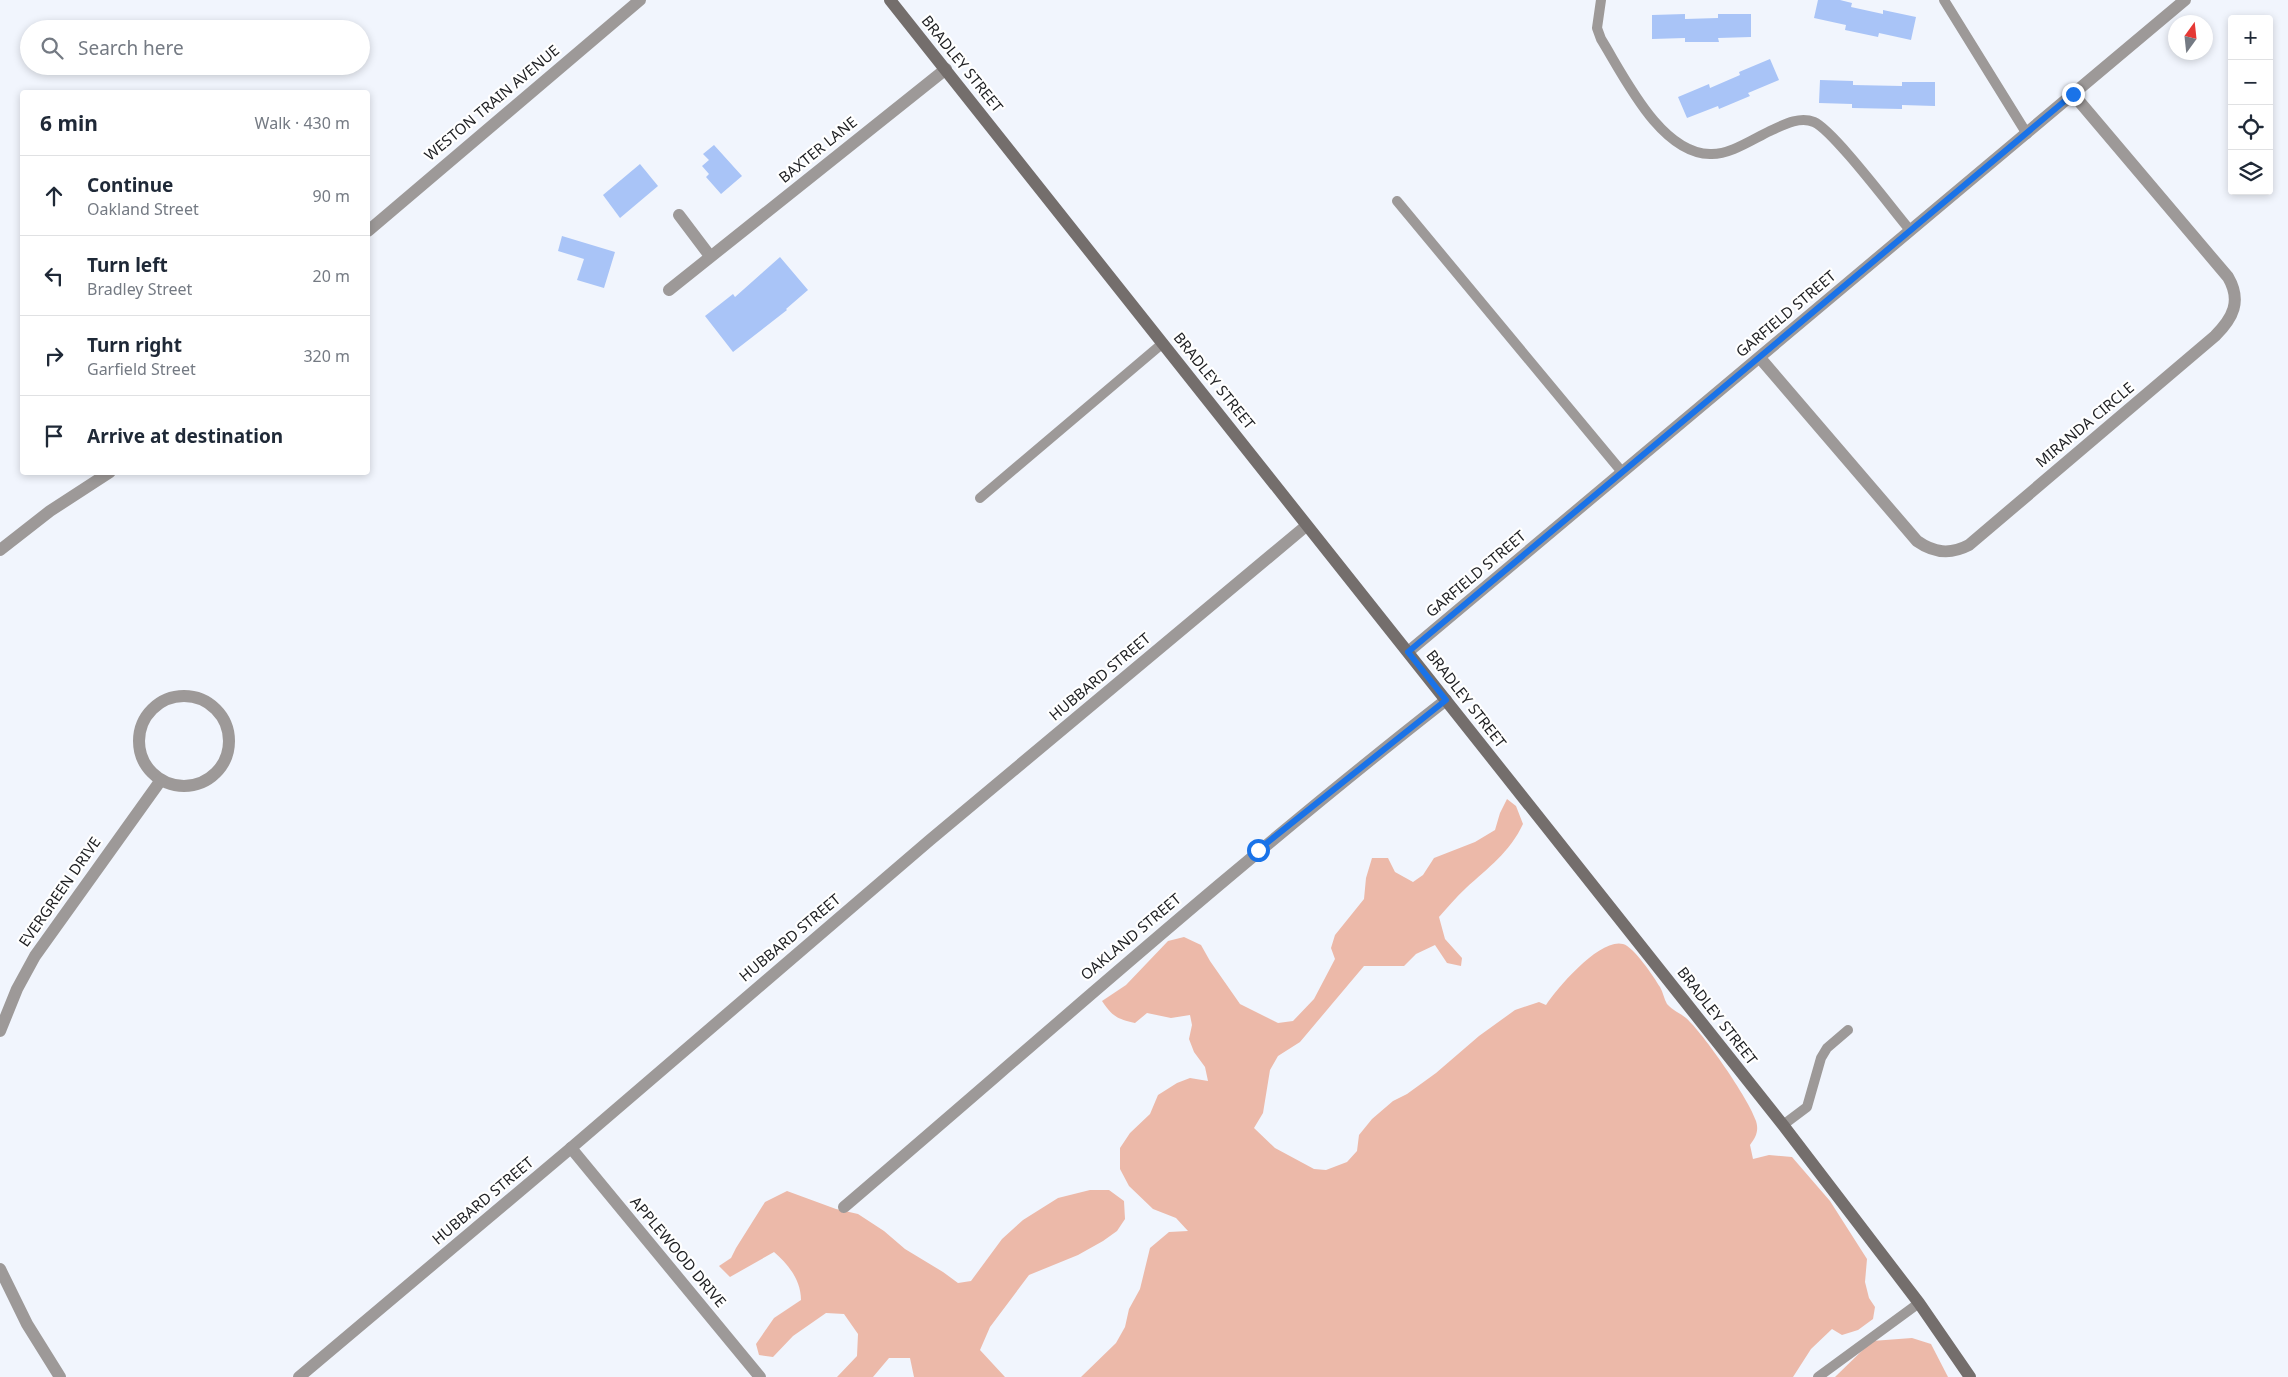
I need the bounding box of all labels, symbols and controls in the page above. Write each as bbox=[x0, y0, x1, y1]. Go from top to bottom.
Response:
street label: BRADLEY STREET bbox=[918, 11, 1008, 116]
north arrow bbox=[2168, 15, 2213, 60]
map controls bbox=[2228, 15, 2273, 195]
button: + bbox=[2228, 15, 2273, 60]
search box bbox=[20, 20, 370, 75]
icon: search bbox=[38, 34, 66, 62]
text: Search here bbox=[78, 35, 184, 61]
street label: WESTON TRAIN AVENUE bbox=[420, 40, 563, 165]
button: − bbox=[2228, 60, 2273, 105]
route end bbox=[2062, 83, 2085, 106]
button: locate bbox=[2228, 105, 2273, 150]
text: 6 min bbox=[40, 109, 98, 137]
street label: BAXTER LANE bbox=[774, 111, 861, 187]
text: Walk · 430 m bbox=[255, 112, 350, 134]
button: layers bbox=[2228, 150, 2273, 195]
text: Continue bbox=[87, 172, 173, 198]
icon: ahead bbox=[40, 182, 68, 210]
text: 90 m bbox=[313, 185, 350, 207]
text: Oakland Street bbox=[87, 198, 199, 220]
text: Turn left bbox=[87, 252, 168, 278]
icon: left bbox=[40, 262, 68, 290]
text: 20 m bbox=[313, 265, 350, 287]
street label: GARFIELD STREET bbox=[1731, 265, 1840, 361]
text: Bradley Street bbox=[87, 278, 192, 300]
street label: BRADLEY STREET bbox=[1170, 328, 1260, 433]
text: Turn right bbox=[87, 332, 182, 358]
icon: right bbox=[40, 342, 68, 370]
text: 320 m bbox=[303, 345, 350, 367]
text: Garfield Street bbox=[87, 358, 196, 380]
street label: MIRANDA CIRCLE bbox=[2031, 377, 2138, 471]
icon: arrive bbox=[40, 422, 68, 450]
text: Arrive at destination bbox=[87, 423, 283, 449]
street label: GARFIELD STREET bbox=[1421, 525, 1530, 621]
street label: HUBBARD STREET bbox=[1045, 628, 1155, 724]
street label: BRADLEY STREET bbox=[1422, 645, 1512, 752]
street label: EVERGREEN DRIVE bbox=[14, 832, 105, 950]
route start bbox=[1247, 839, 1270, 862]
street label: OAKLAND STREET bbox=[1076, 888, 1185, 984]
street label: HUBBARD STREET bbox=[735, 889, 845, 985]
street label: BRADLEY STREET bbox=[1673, 962, 1763, 1069]
street label: HUBBARD STREET bbox=[428, 1152, 538, 1248]
street label: APPLEWOOD DRIVE bbox=[627, 1192, 731, 1311]

